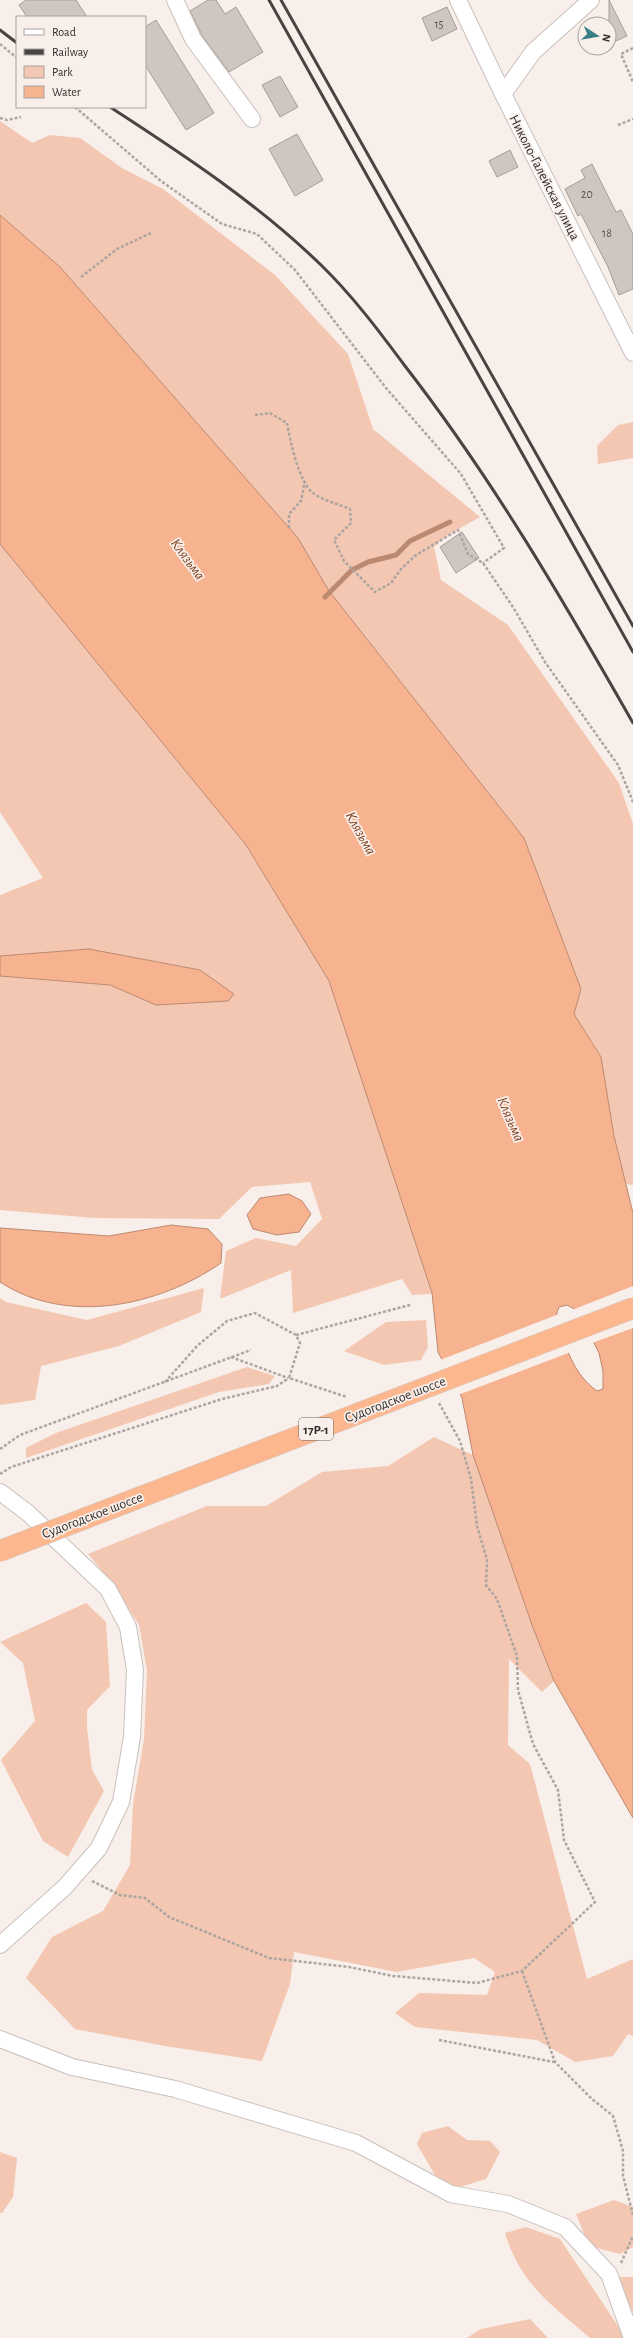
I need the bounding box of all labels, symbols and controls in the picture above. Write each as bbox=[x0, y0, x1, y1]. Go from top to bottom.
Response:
legend bbox=[16, 16, 146, 108]
north arrow bbox=[577, 16, 617, 56]
house number: 15 bbox=[434, 18, 444, 30]
text: Road bbox=[52, 26, 76, 38]
text: N bbox=[600, 33, 612, 43]
text: Railway bbox=[52, 46, 88, 59]
text: Park bbox=[52, 66, 73, 78]
text: Water bbox=[52, 86, 81, 98]
street label: Николо-Галейская улица bbox=[506, 112, 582, 243]
house number: 20 bbox=[581, 188, 593, 200]
house number: 18 bbox=[602, 227, 612, 239]
water label: Клязьма bbox=[168, 536, 207, 583]
water label: Клязьма bbox=[343, 809, 378, 857]
water label: Клязьма bbox=[495, 1095, 527, 1144]
street label: Судогодское шоссе bbox=[343, 1374, 448, 1426]
road number: 17Р-1 bbox=[299, 1418, 333, 1440]
street label: Судогодское шоссе bbox=[40, 1490, 145, 1542]

